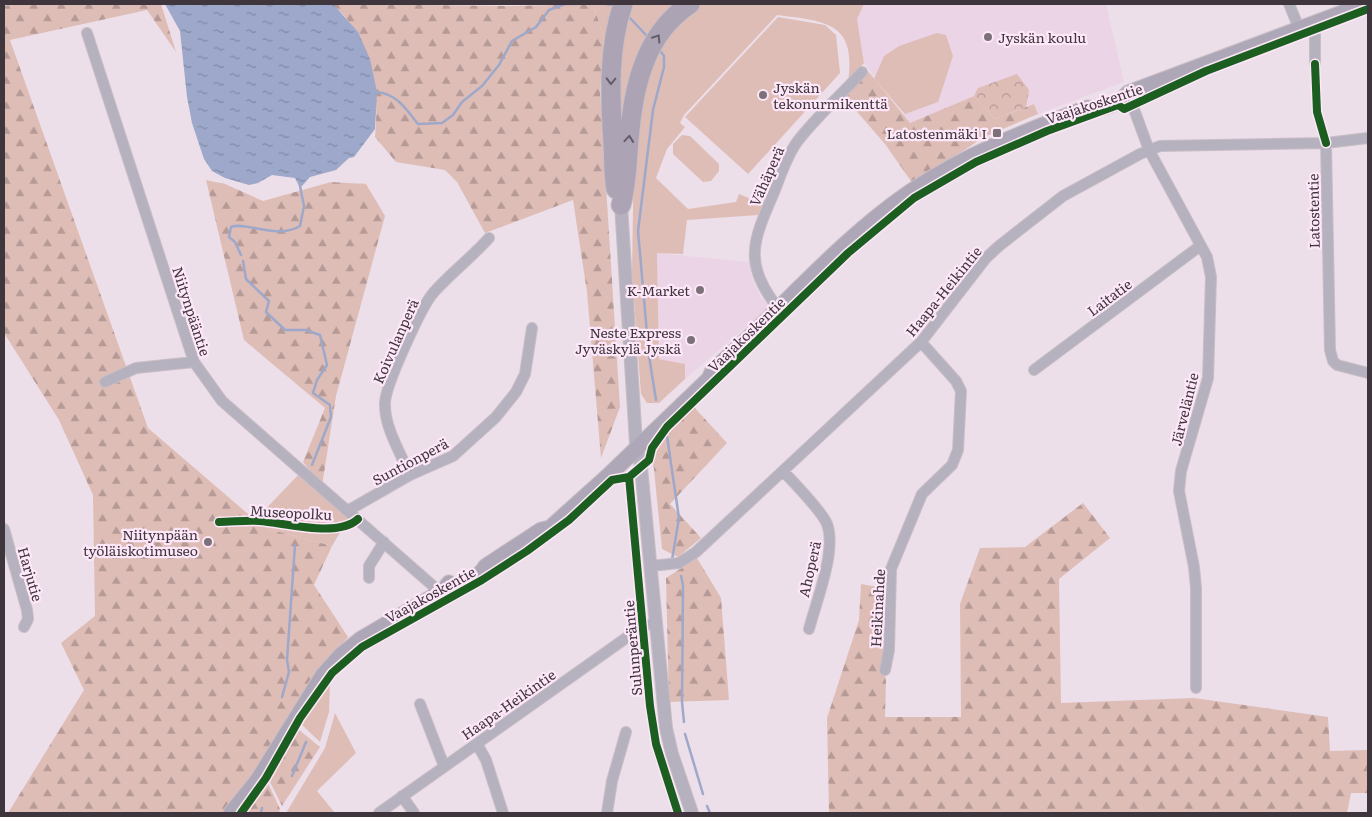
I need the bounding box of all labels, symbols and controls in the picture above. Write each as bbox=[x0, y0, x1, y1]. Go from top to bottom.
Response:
place label: Jyskän koulu bbox=[998, 27, 1086, 47]
marker: Jyskän koulu bbox=[982, 31, 994, 43]
one-way arrow bbox=[651, 35, 660, 44]
place label: Jyskän tekonurmikenttä bbox=[773, 77, 888, 113]
one-way arrow bbox=[606, 78, 617, 86]
street label: Vaajakoskentie bbox=[1043, 78, 1145, 128]
marker: Jyskän tekonurmikenttä bbox=[757, 89, 769, 101]
place label: Latostenmäki I bbox=[887, 123, 987, 143]
marker: Latostenmäki I bbox=[991, 127, 1003, 139]
one-way arrow bbox=[623, 135, 634, 143]
street label: Vähäperä bbox=[744, 142, 788, 209]
street label: Latostentie bbox=[1302, 173, 1324, 249]
street label: Haapa-Heikintie bbox=[900, 242, 986, 340]
street label: Niitynpääntie bbox=[168, 264, 216, 358]
street label: Laitatie bbox=[1083, 274, 1135, 320]
place label: K-Market bbox=[627, 280, 690, 300]
marker: K-Market bbox=[694, 284, 706, 296]
street label: Vaajakoskentie bbox=[703, 292, 789, 376]
street label: Koivulanperä bbox=[367, 295, 423, 387]
place label: Neste Express Jyväskylä Jyskä bbox=[575, 322, 681, 358]
marker: Neste Express Jyväskylä Jyskä bbox=[685, 334, 697, 346]
street label: Järveläntie bbox=[1165, 370, 1203, 448]
street label: Suntionperä bbox=[368, 432, 452, 489]
street label: Museopolku bbox=[249, 500, 333, 524]
place label: Niitynpään työläiskotimuseo bbox=[83, 524, 198, 560]
marker: Niitynpään työläiskotimuseo bbox=[202, 536, 214, 548]
street label: Ahoperä bbox=[793, 538, 825, 599]
street label: Harjutie bbox=[14, 544, 48, 604]
street label: Vaajakoskentie bbox=[381, 561, 479, 627]
street label: Heikinahde bbox=[865, 568, 889, 648]
street label: Sulunperäntie bbox=[618, 599, 646, 697]
street label: Haapa-Heikintie bbox=[457, 664, 559, 744]

